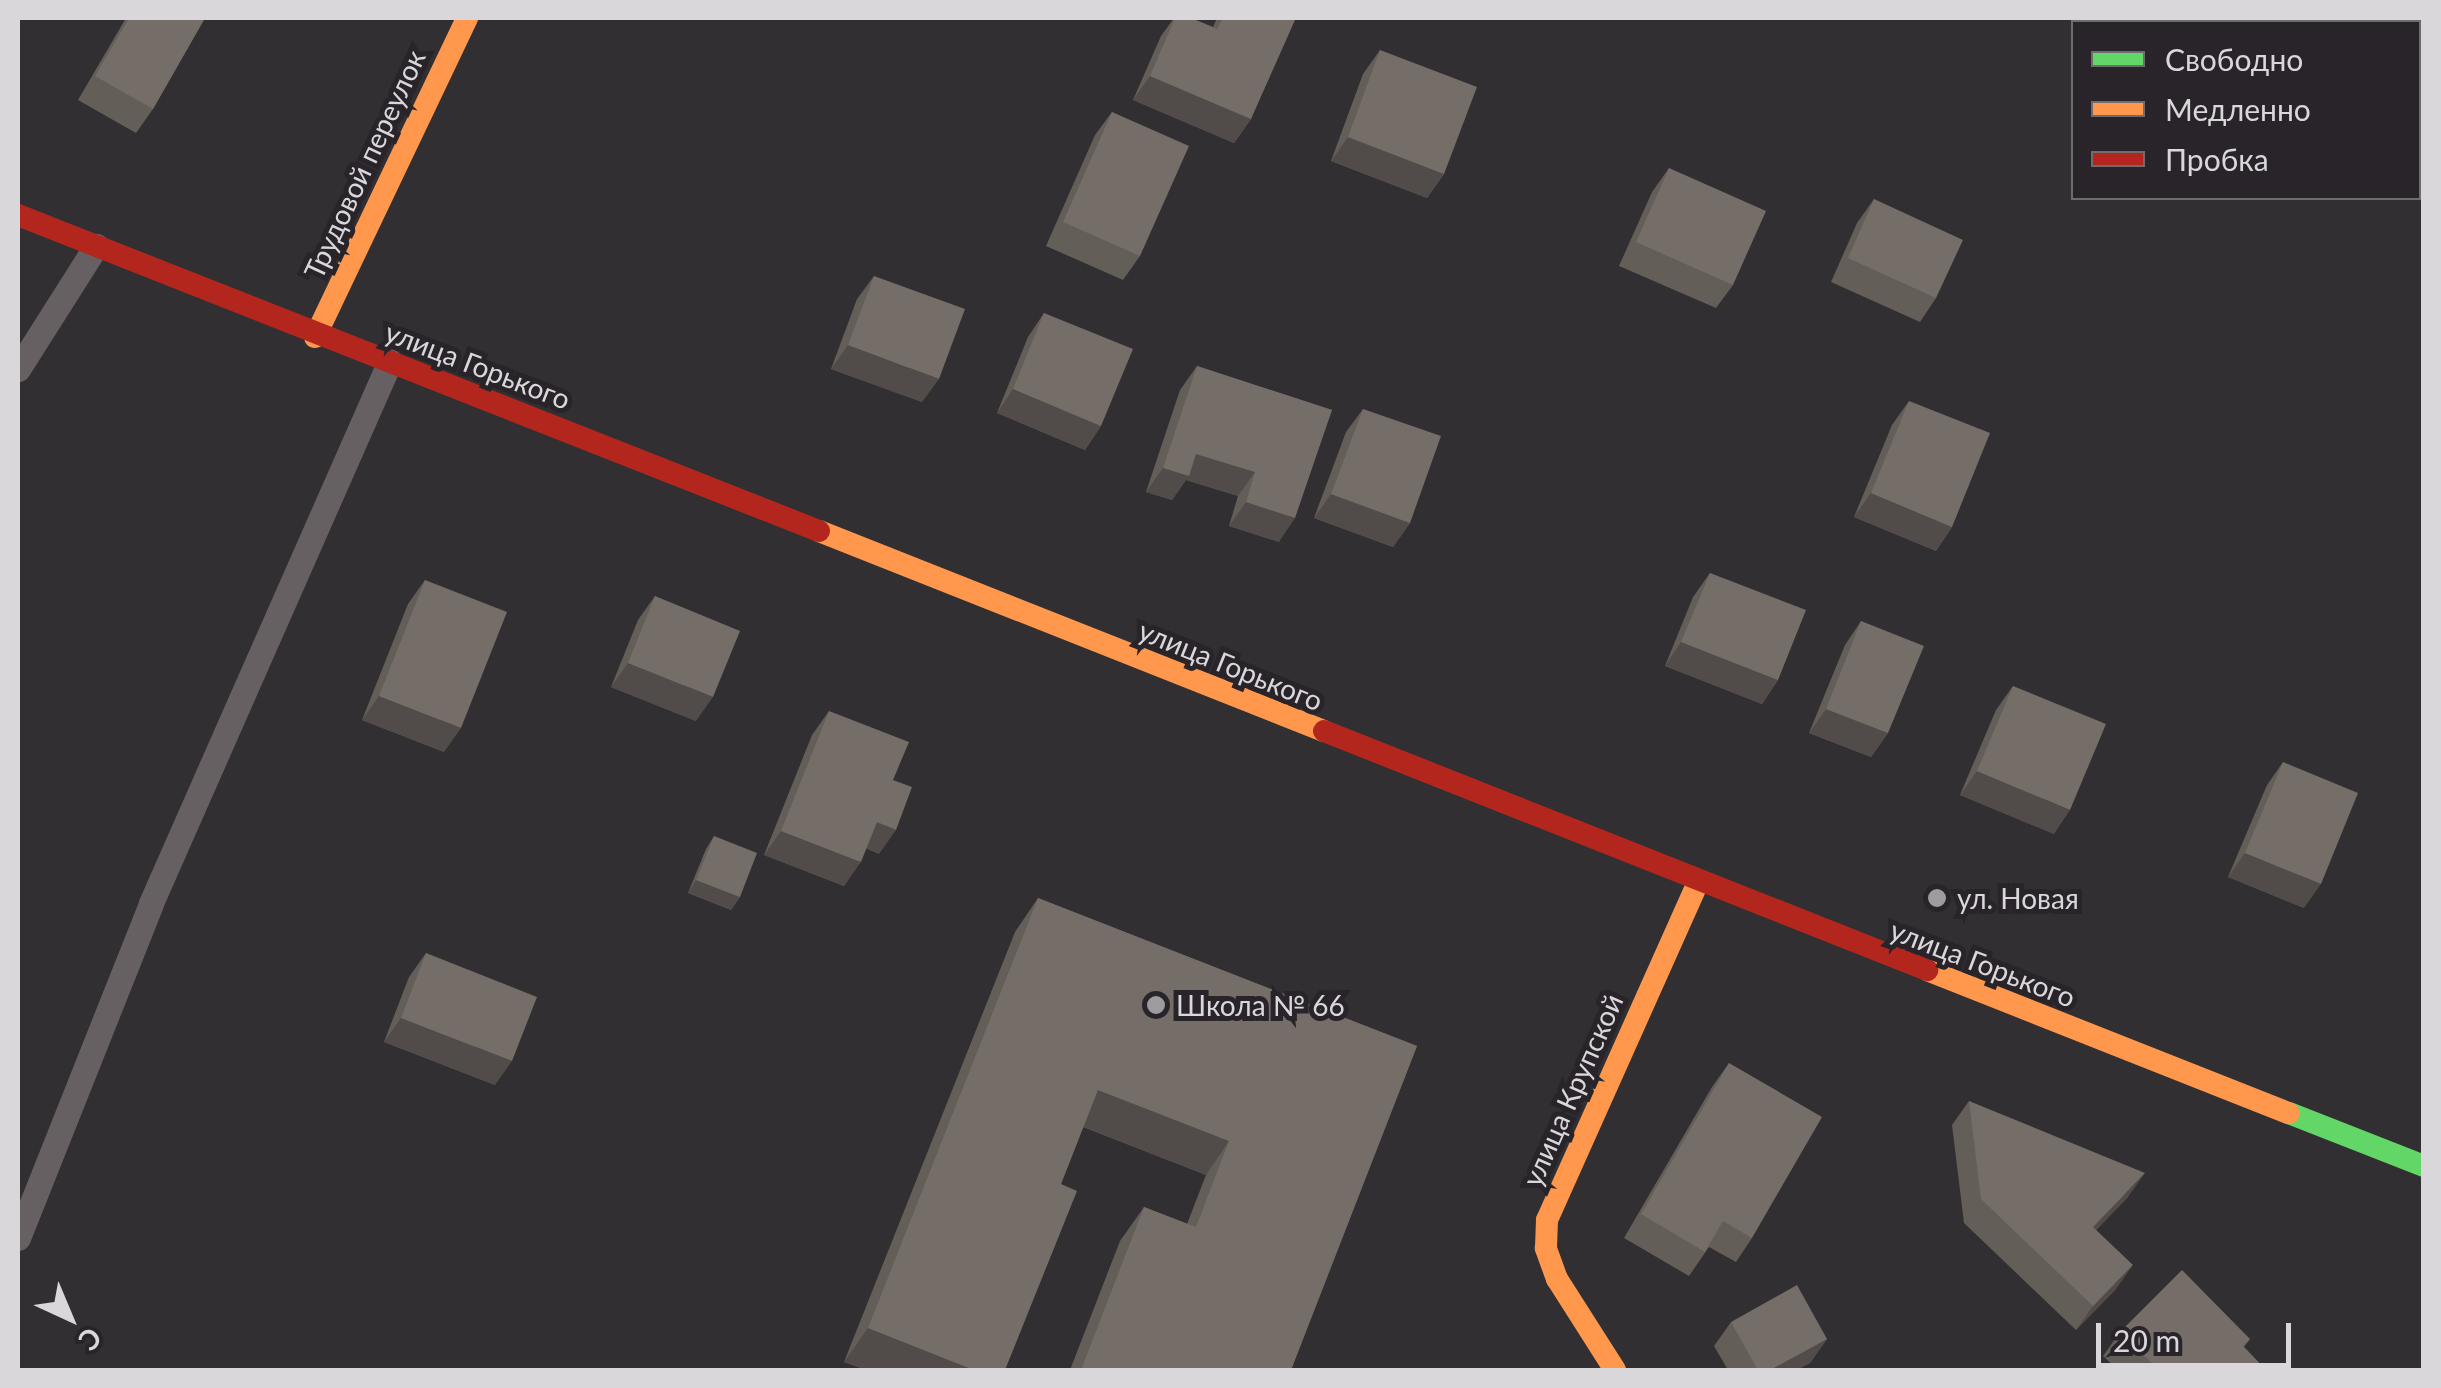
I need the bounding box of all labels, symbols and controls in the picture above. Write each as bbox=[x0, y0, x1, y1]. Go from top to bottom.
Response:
legend bbox=[2071, 20, 2421, 200]
text: Свободно bbox=[2165, 41, 2303, 77]
street label: Трудовой переулок bbox=[296, 44, 432, 284]
text: Медленно bbox=[2165, 91, 2311, 127]
text: Пробка bbox=[2165, 141, 2269, 177]
street label: улица Горького bbox=[381, 314, 575, 416]
street label: улица Горького bbox=[1134, 613, 1328, 717]
place label: ул. Новая bbox=[1957, 881, 2079, 915]
marker: ул. Новая bbox=[1926, 887, 1948, 909]
street label: улица Горького bbox=[1886, 912, 2080, 1014]
place label: Школа № 66 bbox=[1176, 988, 1345, 1022]
street label: улица Крупской bbox=[1515, 989, 1629, 1191]
marker: Школа № 66 bbox=[1145, 994, 1167, 1016]
north arrow bbox=[20, 1268, 120, 1368]
scale bar bbox=[2101, 1303, 2296, 1365]
text: С bbox=[72, 1321, 109, 1358]
text: 20 m bbox=[2113, 1322, 2180, 1358]

